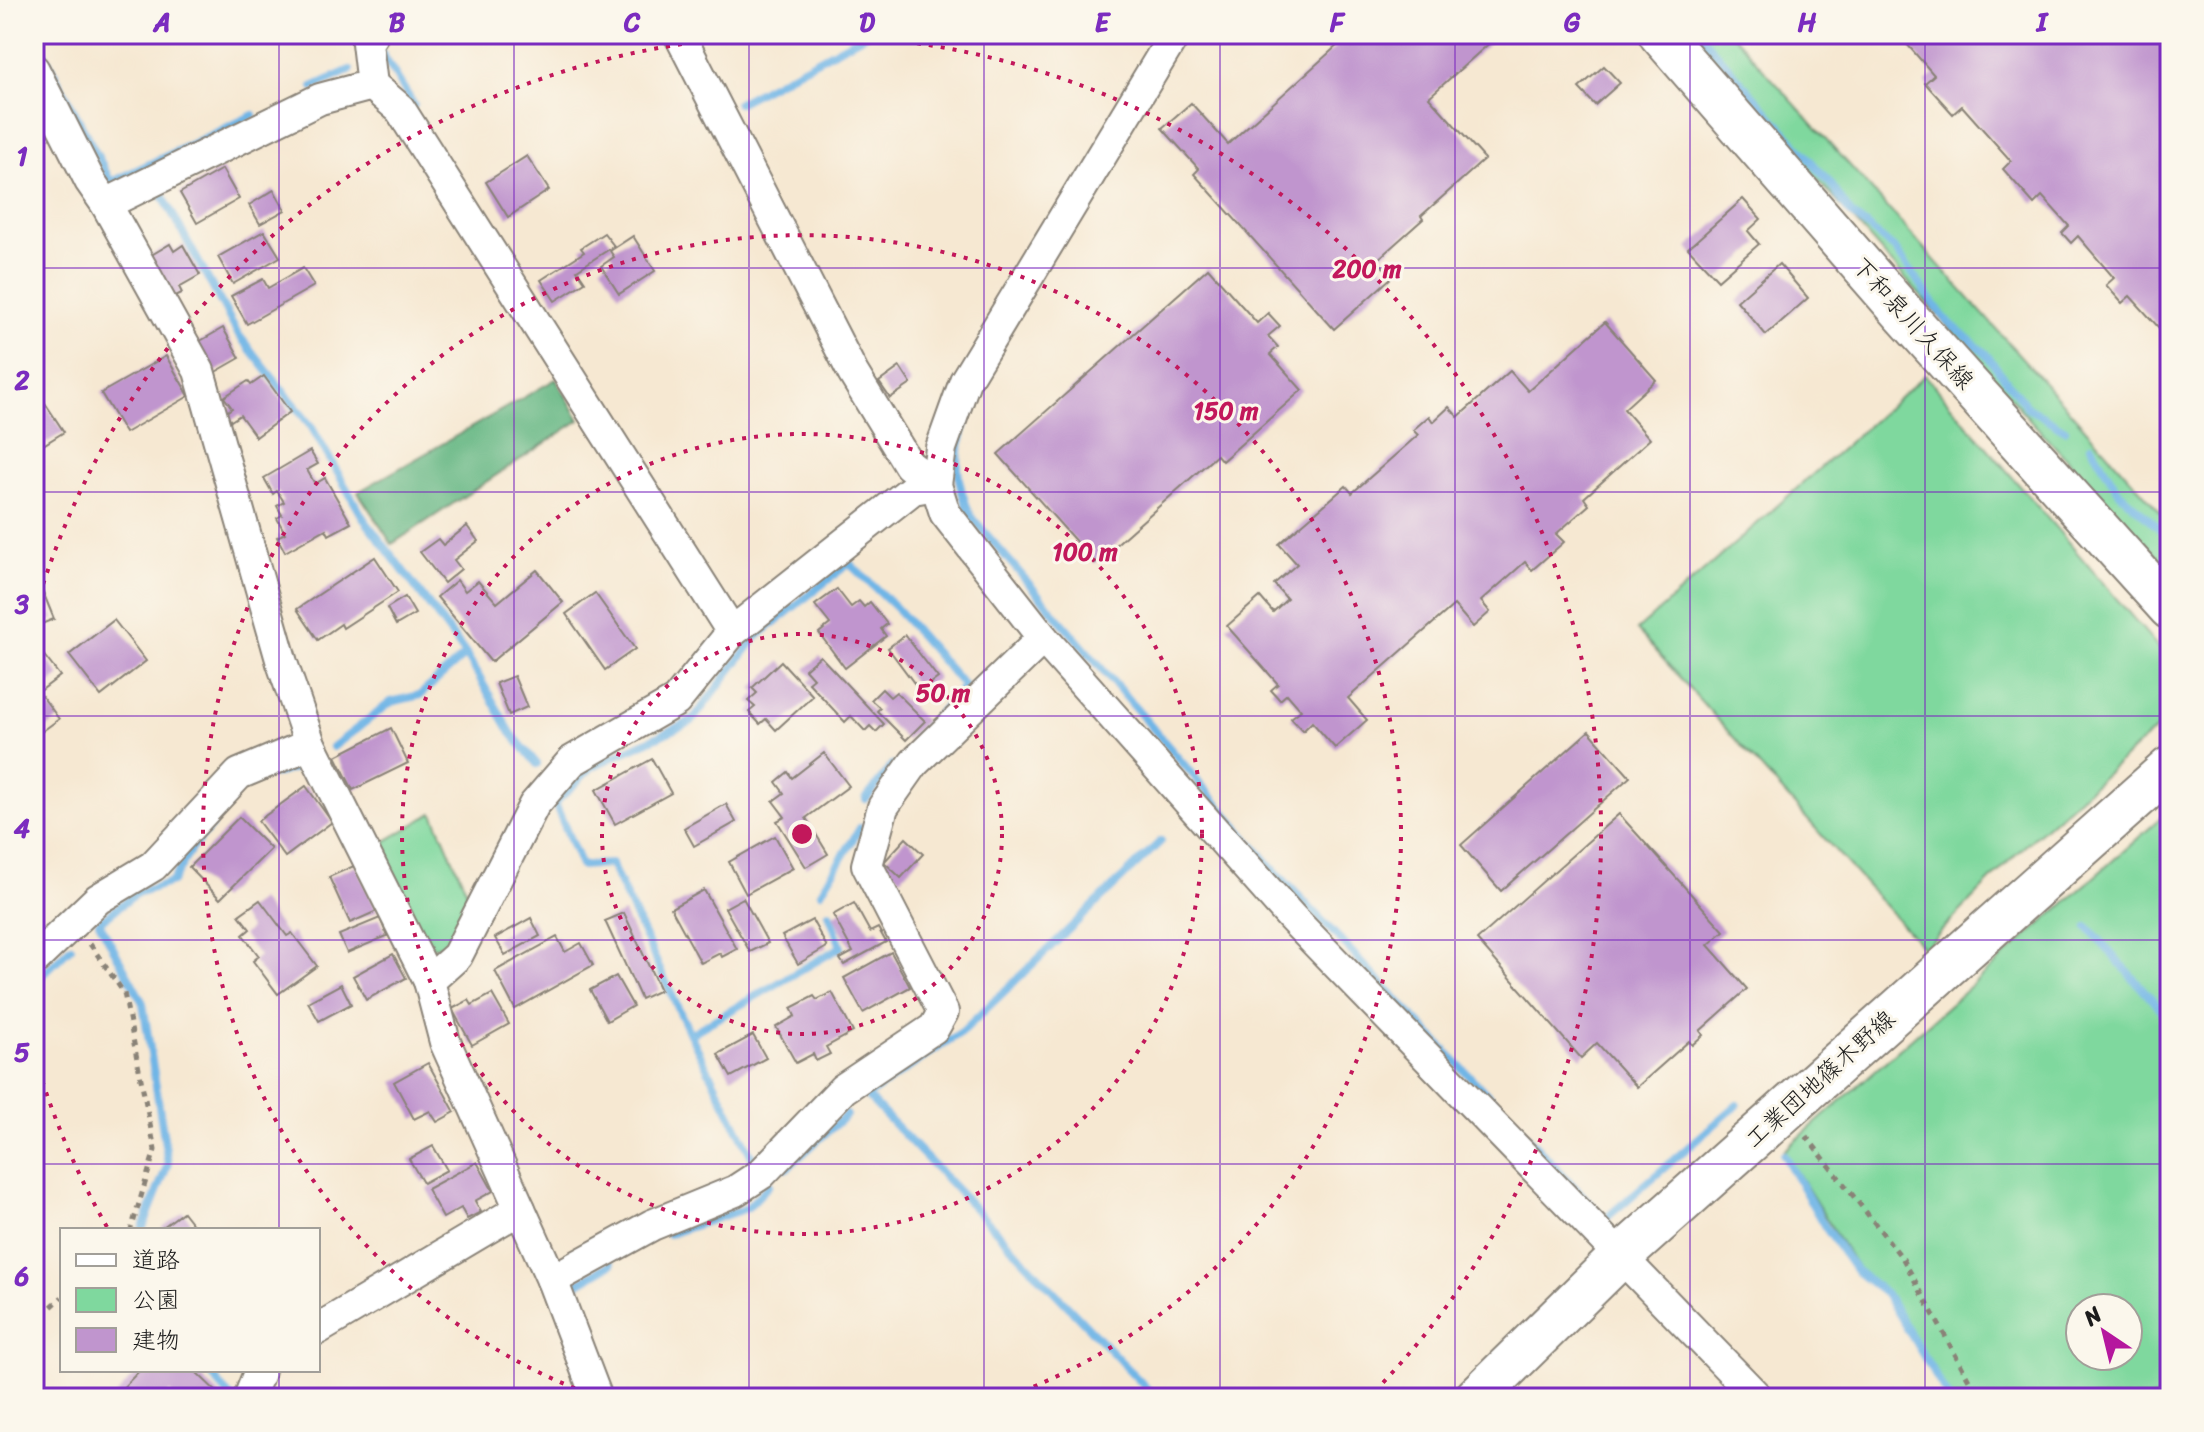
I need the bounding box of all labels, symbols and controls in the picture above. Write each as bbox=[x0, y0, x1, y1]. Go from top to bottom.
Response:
text: A bbox=[152, 0, 171, 45]
text: B bbox=[389, 0, 406, 45]
text: C bbox=[623, 0, 641, 45]
text: D bbox=[859, 0, 875, 45]
text: E bbox=[1095, 0, 1112, 45]
text: F bbox=[1329, 0, 1346, 45]
text: G bbox=[1564, 0, 1581, 45]
text: H bbox=[1798, 0, 1817, 45]
text: I bbox=[2035, 0, 2050, 45]
text: 1 bbox=[16, 133, 28, 179]
street label: 下和泉川久保線 bbox=[1841, 247, 1985, 399]
text: 200 m bbox=[1332, 248, 1402, 290]
text: 2 bbox=[13, 357, 30, 403]
text: 150 m bbox=[1194, 390, 1259, 432]
text: 100 m bbox=[1052, 531, 1118, 573]
text: 3 bbox=[14, 581, 30, 627]
text: 50 m bbox=[916, 672, 971, 714]
text: 4 bbox=[14, 805, 30, 851]
centre of rings bbox=[788, 820, 816, 848]
street label: 工業団地篠木野線 bbox=[1735, 999, 1905, 1159]
text: 5 bbox=[14, 1029, 30, 1075]
legend bbox=[60, 1228, 320, 1372]
text: 道路 bbox=[132, 1239, 180, 1281]
text: 6 bbox=[14, 1253, 30, 1299]
text: 公園 bbox=[132, 1279, 180, 1321]
north arrow bbox=[2064, 1292, 2144, 1372]
text: N bbox=[2075, 1295, 2111, 1337]
text: 建物 bbox=[132, 1319, 180, 1361]

